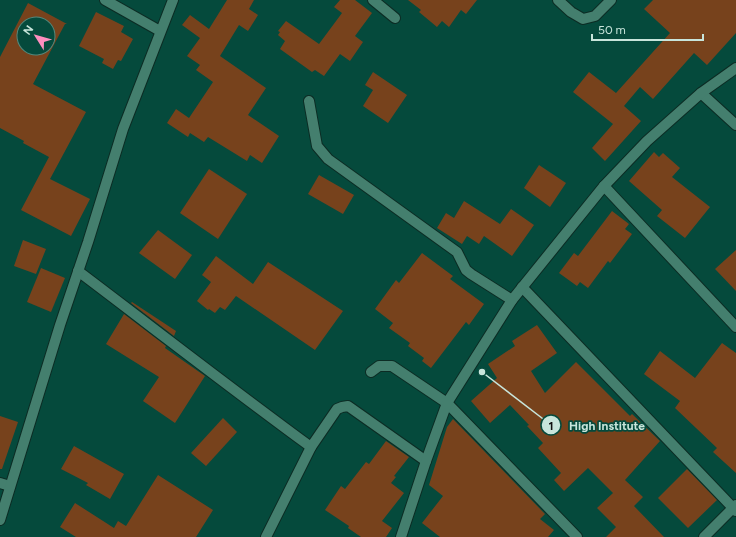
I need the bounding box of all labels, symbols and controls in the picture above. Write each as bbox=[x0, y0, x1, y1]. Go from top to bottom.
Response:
north arrow bbox=[16, 16, 56, 56]
scale bar bbox=[592, 16, 703, 42]
text: N bbox=[21, 23, 36, 38]
text: 50 m bbox=[598, 23, 626, 37]
callout: High Institute bbox=[541, 413, 653, 437]
text: 1 bbox=[548, 419, 554, 433]
text: High Institute bbox=[569, 419, 645, 433]

